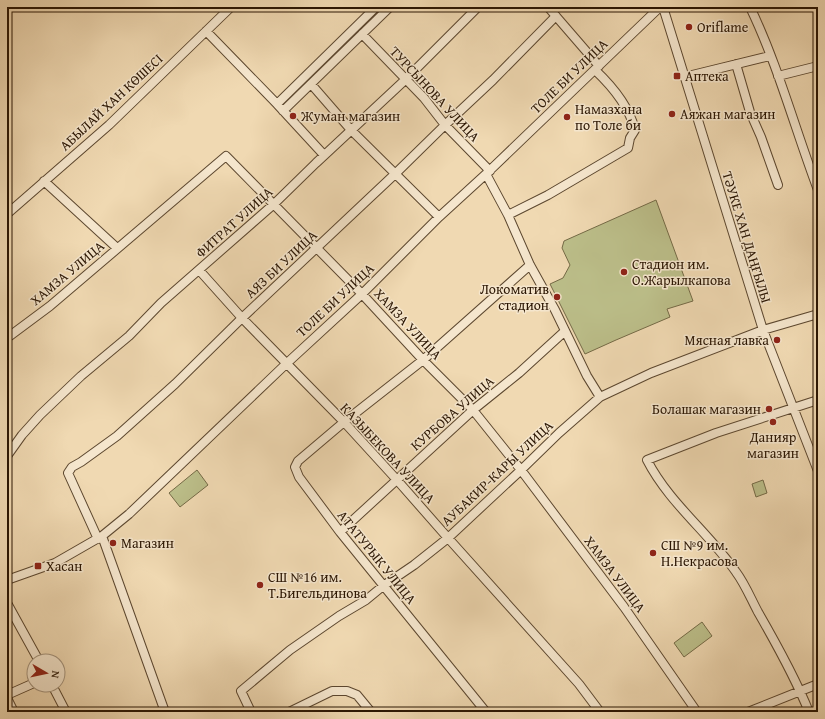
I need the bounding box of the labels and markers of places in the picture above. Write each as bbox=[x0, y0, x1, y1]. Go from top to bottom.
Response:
place label: Oriflame bbox=[697, 17, 749, 37]
marker: Oriflame bbox=[684, 22, 694, 32]
place label: Аптека bbox=[685, 66, 729, 86]
marker: Аптека bbox=[672, 71, 682, 81]
place label: Намазхана по Толе би bbox=[575, 99, 643, 135]
place label: Аяжан магазин bbox=[680, 104, 775, 124]
place label: Жуман магазин bbox=[300, 106, 400, 126]
marker: Аяжан магазин bbox=[667, 109, 677, 119]
marker: Жуман магазин bbox=[288, 111, 298, 121]
marker: Намазхана по Толе би bbox=[562, 112, 572, 122]
place label: Стадион им. О.Жарылкапова bbox=[632, 254, 731, 290]
marker: Стадион им. О.Жарылкапова bbox=[619, 267, 629, 277]
place label: Локоматив стадион bbox=[480, 279, 549, 315]
marker: Локоматив стадион bbox=[552, 292, 562, 302]
place label: Мясная лавка bbox=[685, 330, 769, 350]
marker: Мясная лавка bbox=[772, 335, 782, 345]
place label: Болашак магазин bbox=[652, 399, 761, 419]
marker: Болашак магазин bbox=[764, 404, 774, 414]
marker: Данияр магазин bbox=[768, 417, 778, 427]
place label: Данияр магазин bbox=[747, 427, 799, 463]
place label: Магазин bbox=[121, 533, 174, 553]
place label: СШ №9 им. Н.Некрасова bbox=[661, 535, 738, 571]
marker: Магазин bbox=[108, 538, 118, 548]
marker: СШ №9 им. Н.Некрасова bbox=[648, 548, 658, 558]
place label: Хасан bbox=[46, 556, 82, 576]
marker: Хасан bbox=[33, 561, 43, 571]
place label: СШ №16 им. Т.Бигельдинова bbox=[268, 567, 367, 603]
marker: СШ №16 им. Т.Бигельдинова bbox=[255, 580, 265, 590]

